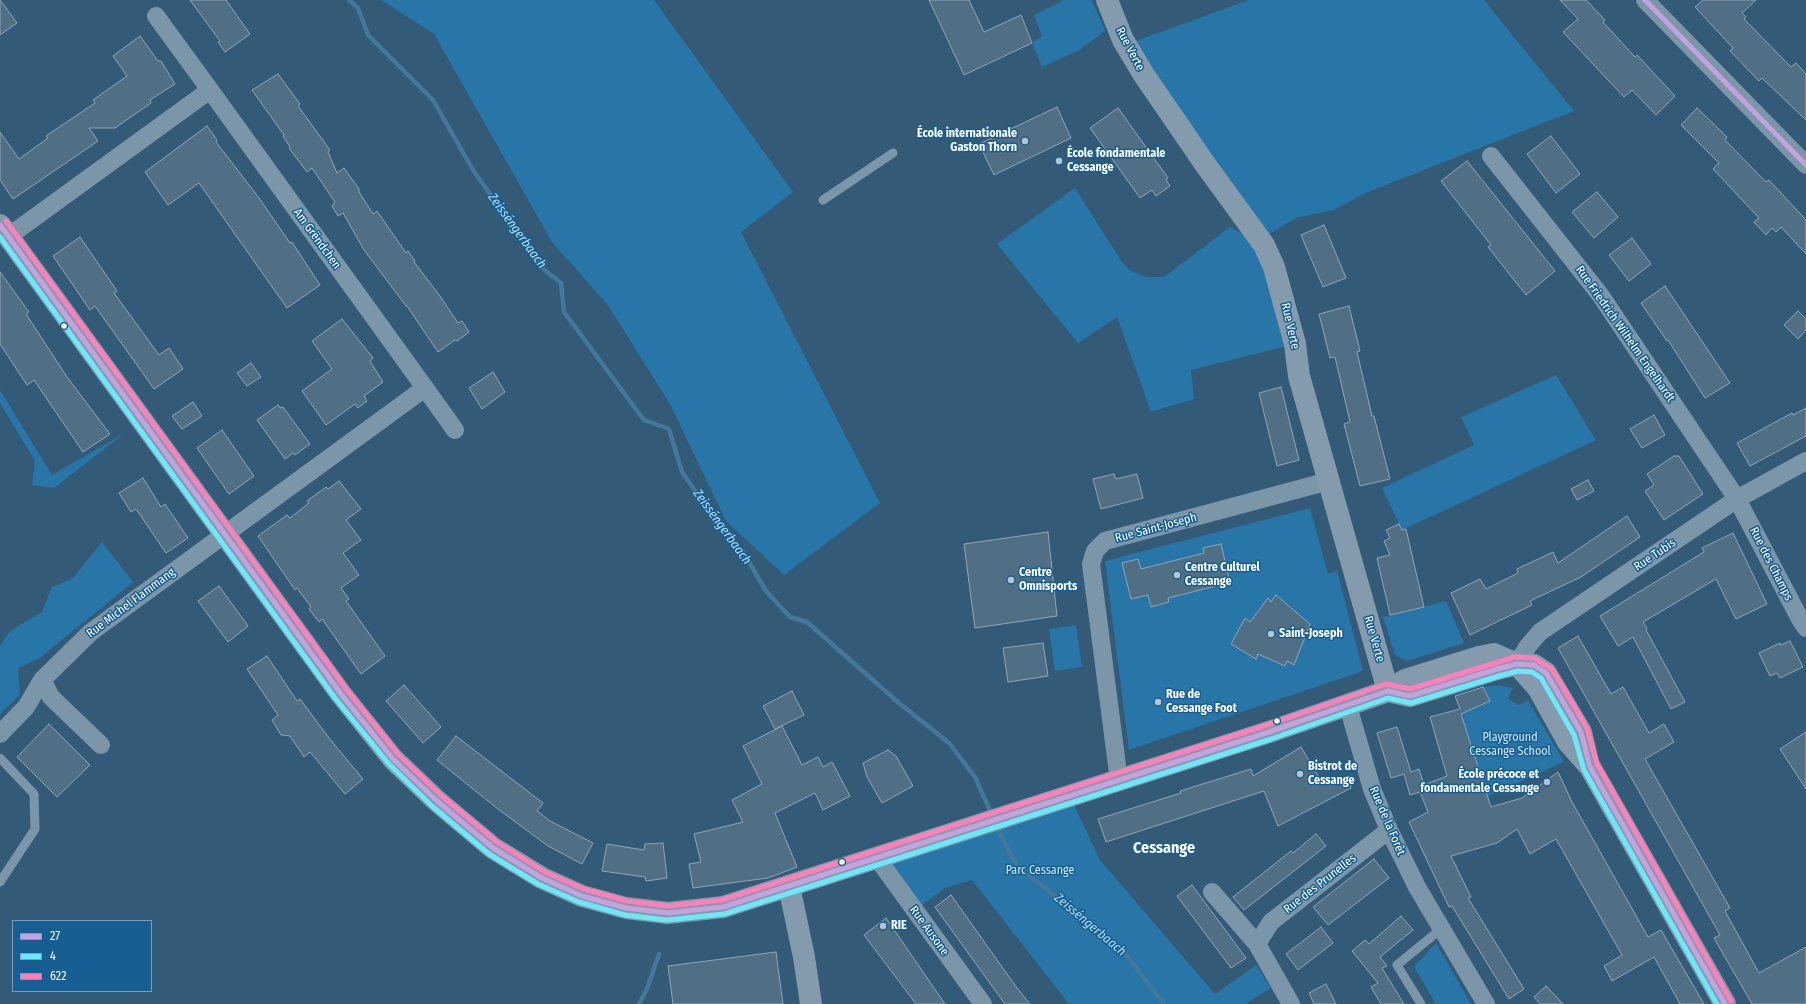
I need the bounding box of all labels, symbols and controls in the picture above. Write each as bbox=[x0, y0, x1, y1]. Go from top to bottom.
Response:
street label: Rue Verte bbox=[1113, 25, 1147, 73]
place label: École internationale Gaston Thorn bbox=[917, 127, 1017, 155]
marker: École internationale Gaston Thorn bbox=[1020, 136, 1030, 146]
place label: École fondamentale Cessange bbox=[1067, 147, 1165, 175]
marker: École fondamentale Cessange bbox=[1054, 156, 1064, 166]
water label: Zeisséngerbaach bbox=[484, 190, 550, 272]
street label: Am Grëndchen bbox=[290, 206, 344, 272]
street label: Rue Friedrich Wilhelm Engelhardt bbox=[1572, 263, 1678, 405]
street label: Rue Verte bbox=[1278, 301, 1302, 351]
unlabelled marker bbox=[59, 321, 69, 331]
water label: Zeisséngerbaach bbox=[689, 486, 755, 568]
street label: Rue Saint-Joseph bbox=[1114, 510, 1198, 546]
street label: Rue des Champs bbox=[1746, 525, 1796, 603]
street label: Rue Tubis bbox=[1631, 536, 1679, 574]
place label: Centre Culturel Cessange bbox=[1185, 561, 1260, 589]
street label: Rue Michel Flammang bbox=[84, 565, 178, 641]
place label: Centre Omnisports bbox=[1019, 566, 1077, 594]
marker: Centre Culturel Cessange bbox=[1172, 570, 1182, 580]
marker: Centre Omnisports bbox=[1006, 575, 1016, 585]
street label: Rue Verte bbox=[1361, 614, 1387, 664]
place label: Saint-Joseph bbox=[1279, 627, 1343, 641]
marker: Saint-Joseph bbox=[1266, 629, 1276, 639]
place label: Rue de Cessange Foot bbox=[1166, 688, 1237, 716]
marker: Rue de Cessange Foot bbox=[1153, 697, 1163, 707]
unlabelled marker bbox=[1272, 716, 1282, 726]
park label: Playground Cessange School bbox=[1469, 731, 1551, 759]
place label: Bistrot de Cessange bbox=[1308, 760, 1357, 788]
place label: École précoce et fondamentale Cessange bbox=[1420, 768, 1539, 796]
marker: Bistrot de Cessange bbox=[1295, 769, 1305, 779]
marker: École précoce et fondamentale Cessange bbox=[1542, 777, 1552, 787]
street label: Rue de la Forêt bbox=[1366, 784, 1408, 858]
district label: Cessange bbox=[1133, 839, 1195, 859]
street label: Rue des Prunelles bbox=[1281, 851, 1359, 917]
unlabelled marker bbox=[837, 857, 847, 867]
park label: Parc Cessange bbox=[1006, 864, 1074, 878]
water label: Zeisséngerbaach bbox=[1051, 890, 1129, 960]
street label: Rue Ausone bbox=[906, 903, 952, 959]
place label: RIE bbox=[891, 919, 907, 933]
legend bbox=[12, 920, 152, 992]
marker: RIE bbox=[878, 921, 888, 931]
text: 27 bbox=[50, 929, 60, 943]
text: 4 bbox=[50, 949, 56, 963]
text: 622 bbox=[50, 969, 66, 983]

